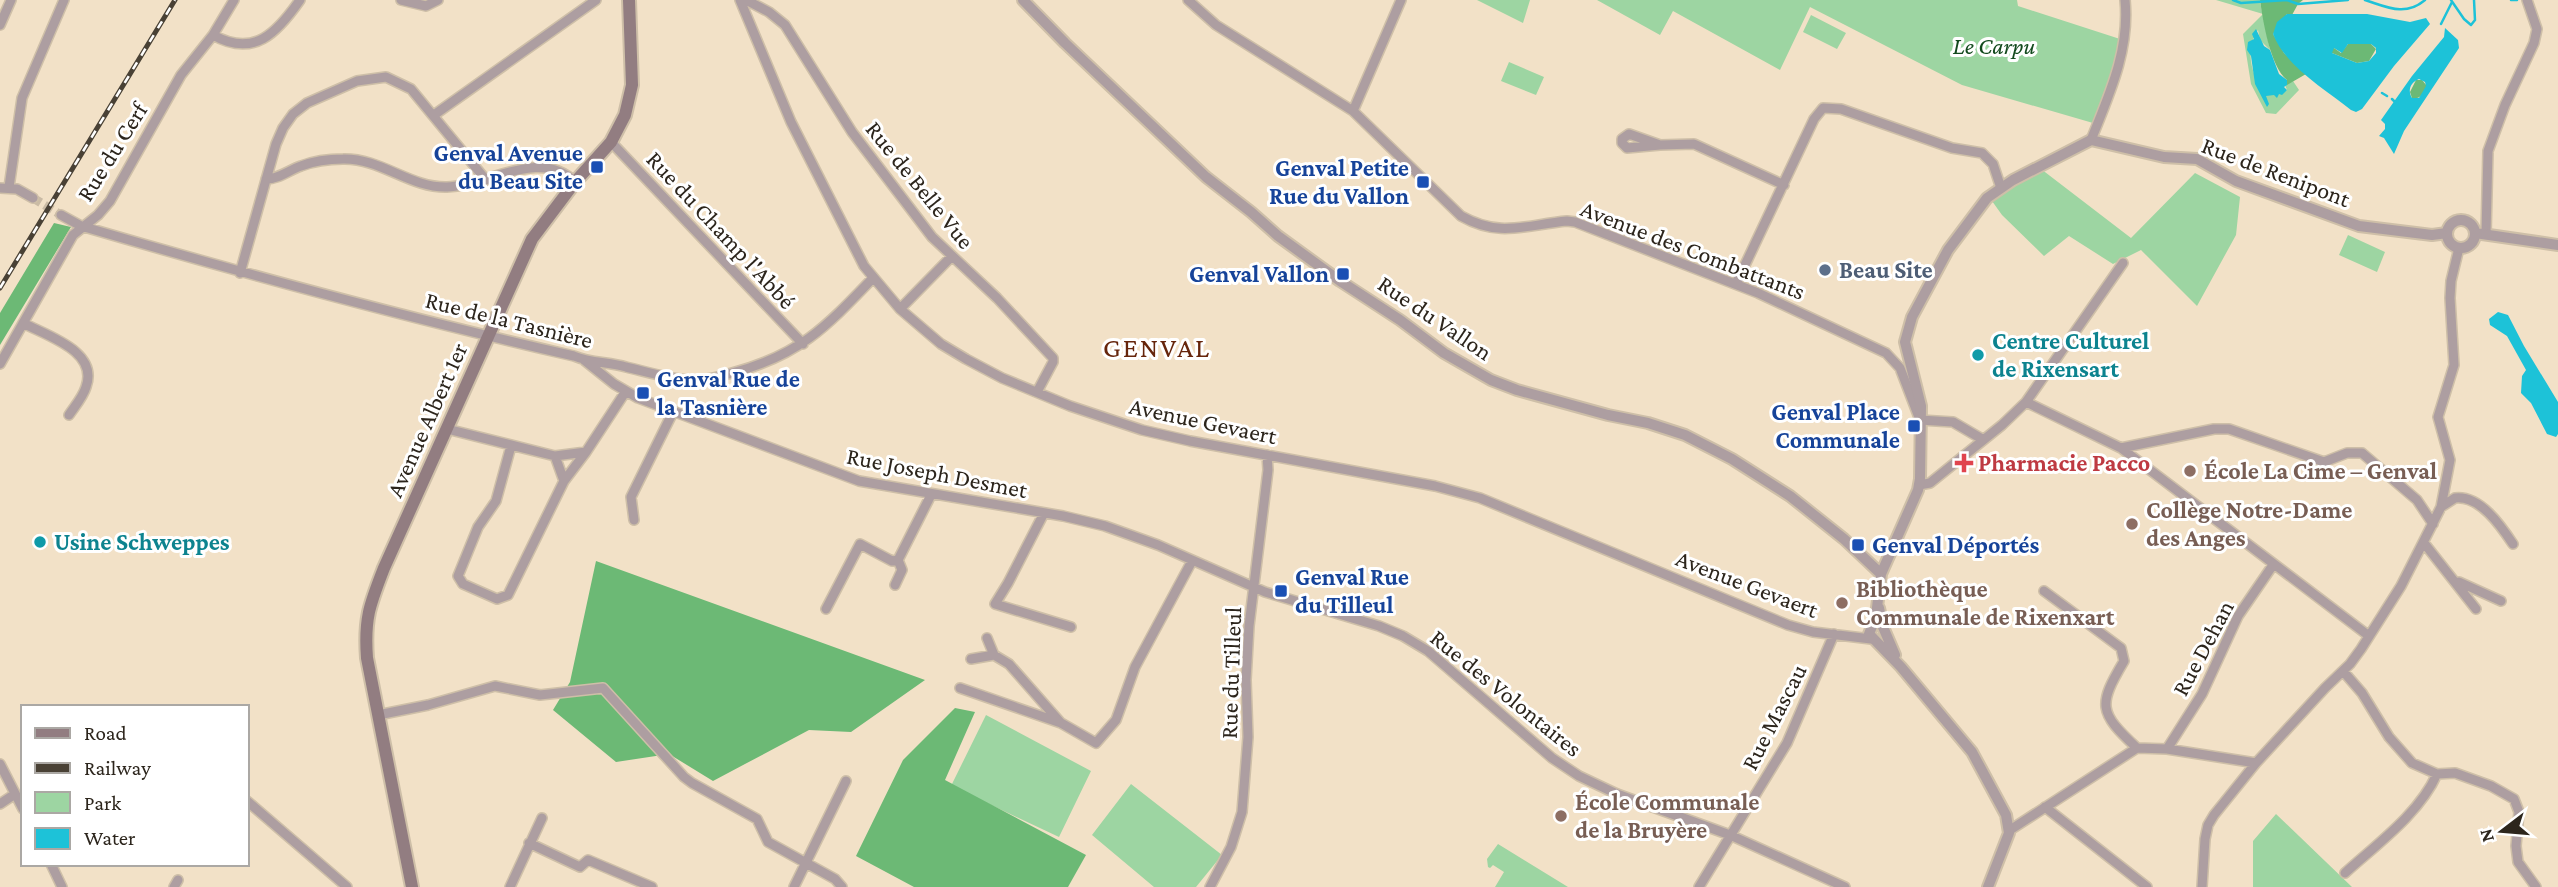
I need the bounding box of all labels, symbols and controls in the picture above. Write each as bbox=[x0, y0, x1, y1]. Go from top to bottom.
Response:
park label: Le Carpu bbox=[1953, 32, 2035, 59]
street label: Rue du Cerf bbox=[71, 96, 153, 206]
street label: Rue de Belle Vue bbox=[861, 115, 980, 254]
street label: Rue de Renipont bbox=[2198, 131, 2355, 213]
place label: Genval Avenue du Beau Site bbox=[433, 139, 583, 194]
street label: Rue du Champ l'Abbé bbox=[641, 145, 801, 314]
place label: Genval Petite Rue du Vallon bbox=[1269, 154, 1409, 209]
marker: Genval Avenue du Beau Site bbox=[589, 159, 605, 175]
marker: Genval Petite Rue du Vallon bbox=[1415, 174, 1431, 190]
street label: Avenue des Combattants bbox=[1577, 194, 1809, 305]
place label: Beau Site bbox=[1839, 256, 1933, 283]
place label: Genval Vallon bbox=[1189, 260, 1329, 287]
marker: Beau Site bbox=[1817, 262, 1833, 278]
marker: Genval Vallon bbox=[1335, 266, 1351, 282]
street label: Rue du Vallon bbox=[1373, 270, 1498, 366]
street label: Rue de la Tasnière bbox=[423, 286, 596, 353]
place label: Centre Culturel de Rixensart bbox=[1992, 327, 2149, 382]
district label: GENVAL bbox=[1103, 332, 1211, 363]
street label: Avenue Albert 1er bbox=[380, 338, 473, 501]
marker: Centre Culturel de Rixensart bbox=[1970, 347, 1986, 363]
place label: Genval Rue de la Tasnière bbox=[657, 365, 800, 420]
marker: Genval Rue de la Tasnière bbox=[635, 385, 651, 401]
street label: Avenue Gevaert bbox=[1127, 392, 1280, 450]
place label: Genval Place Communale bbox=[1771, 398, 1900, 453]
marker: Genval Place Communale bbox=[1906, 418, 1922, 434]
street label: Rue Joseph Desmet bbox=[844, 442, 1031, 503]
place label: Pharmacie Pacco bbox=[1978, 449, 2150, 476]
marker: Pharmacie Pacco bbox=[1956, 455, 1972, 471]
place label: École La Cime – Genval bbox=[2204, 457, 2437, 484]
marker: École La Cime – Genval bbox=[2182, 463, 2198, 479]
place label: Collège Notre-Dame des Anges bbox=[2146, 496, 2352, 551]
marker: Collège Notre-Dame des Anges bbox=[2124, 516, 2140, 532]
place label: Usine Schweppes bbox=[54, 528, 230, 555]
place label: Genval Déportés bbox=[1872, 531, 2040, 558]
marker: Usine Schweppes bbox=[32, 534, 48, 550]
marker: Genval Déportés bbox=[1850, 537, 1866, 553]
street label: Avenue Gevaert bbox=[1672, 544, 1823, 623]
place label: Genval Rue du Tilleul bbox=[1295, 563, 1409, 618]
place label: Bibliothèque Communale de Rixenxart bbox=[1856, 575, 2115, 630]
marker: Genval Rue du Tilleul bbox=[1273, 583, 1289, 599]
marker: Bibliothèque Communale de Rixenxart bbox=[1834, 595, 1850, 611]
street label: Rue Dehan bbox=[2166, 595, 2239, 700]
street label: Rue du Tilleul bbox=[1215, 606, 1246, 739]
street label: Rue des Volontaires bbox=[1425, 623, 1587, 762]
street label: Rue Mascau bbox=[1735, 659, 1812, 774]
legend bbox=[21, 705, 248, 866]
text: Road bbox=[84, 721, 127, 745]
text: Railway bbox=[84, 756, 151, 780]
place label: École Communale de la Bruyère bbox=[1575, 788, 1759, 843]
text: Park bbox=[84, 791, 121, 815]
north arrow bbox=[2467, 796, 2537, 866]
marker: École Communale de la Bruyère bbox=[1553, 808, 1569, 824]
text: Water bbox=[84, 826, 136, 850]
text: N bbox=[2474, 826, 2498, 845]

